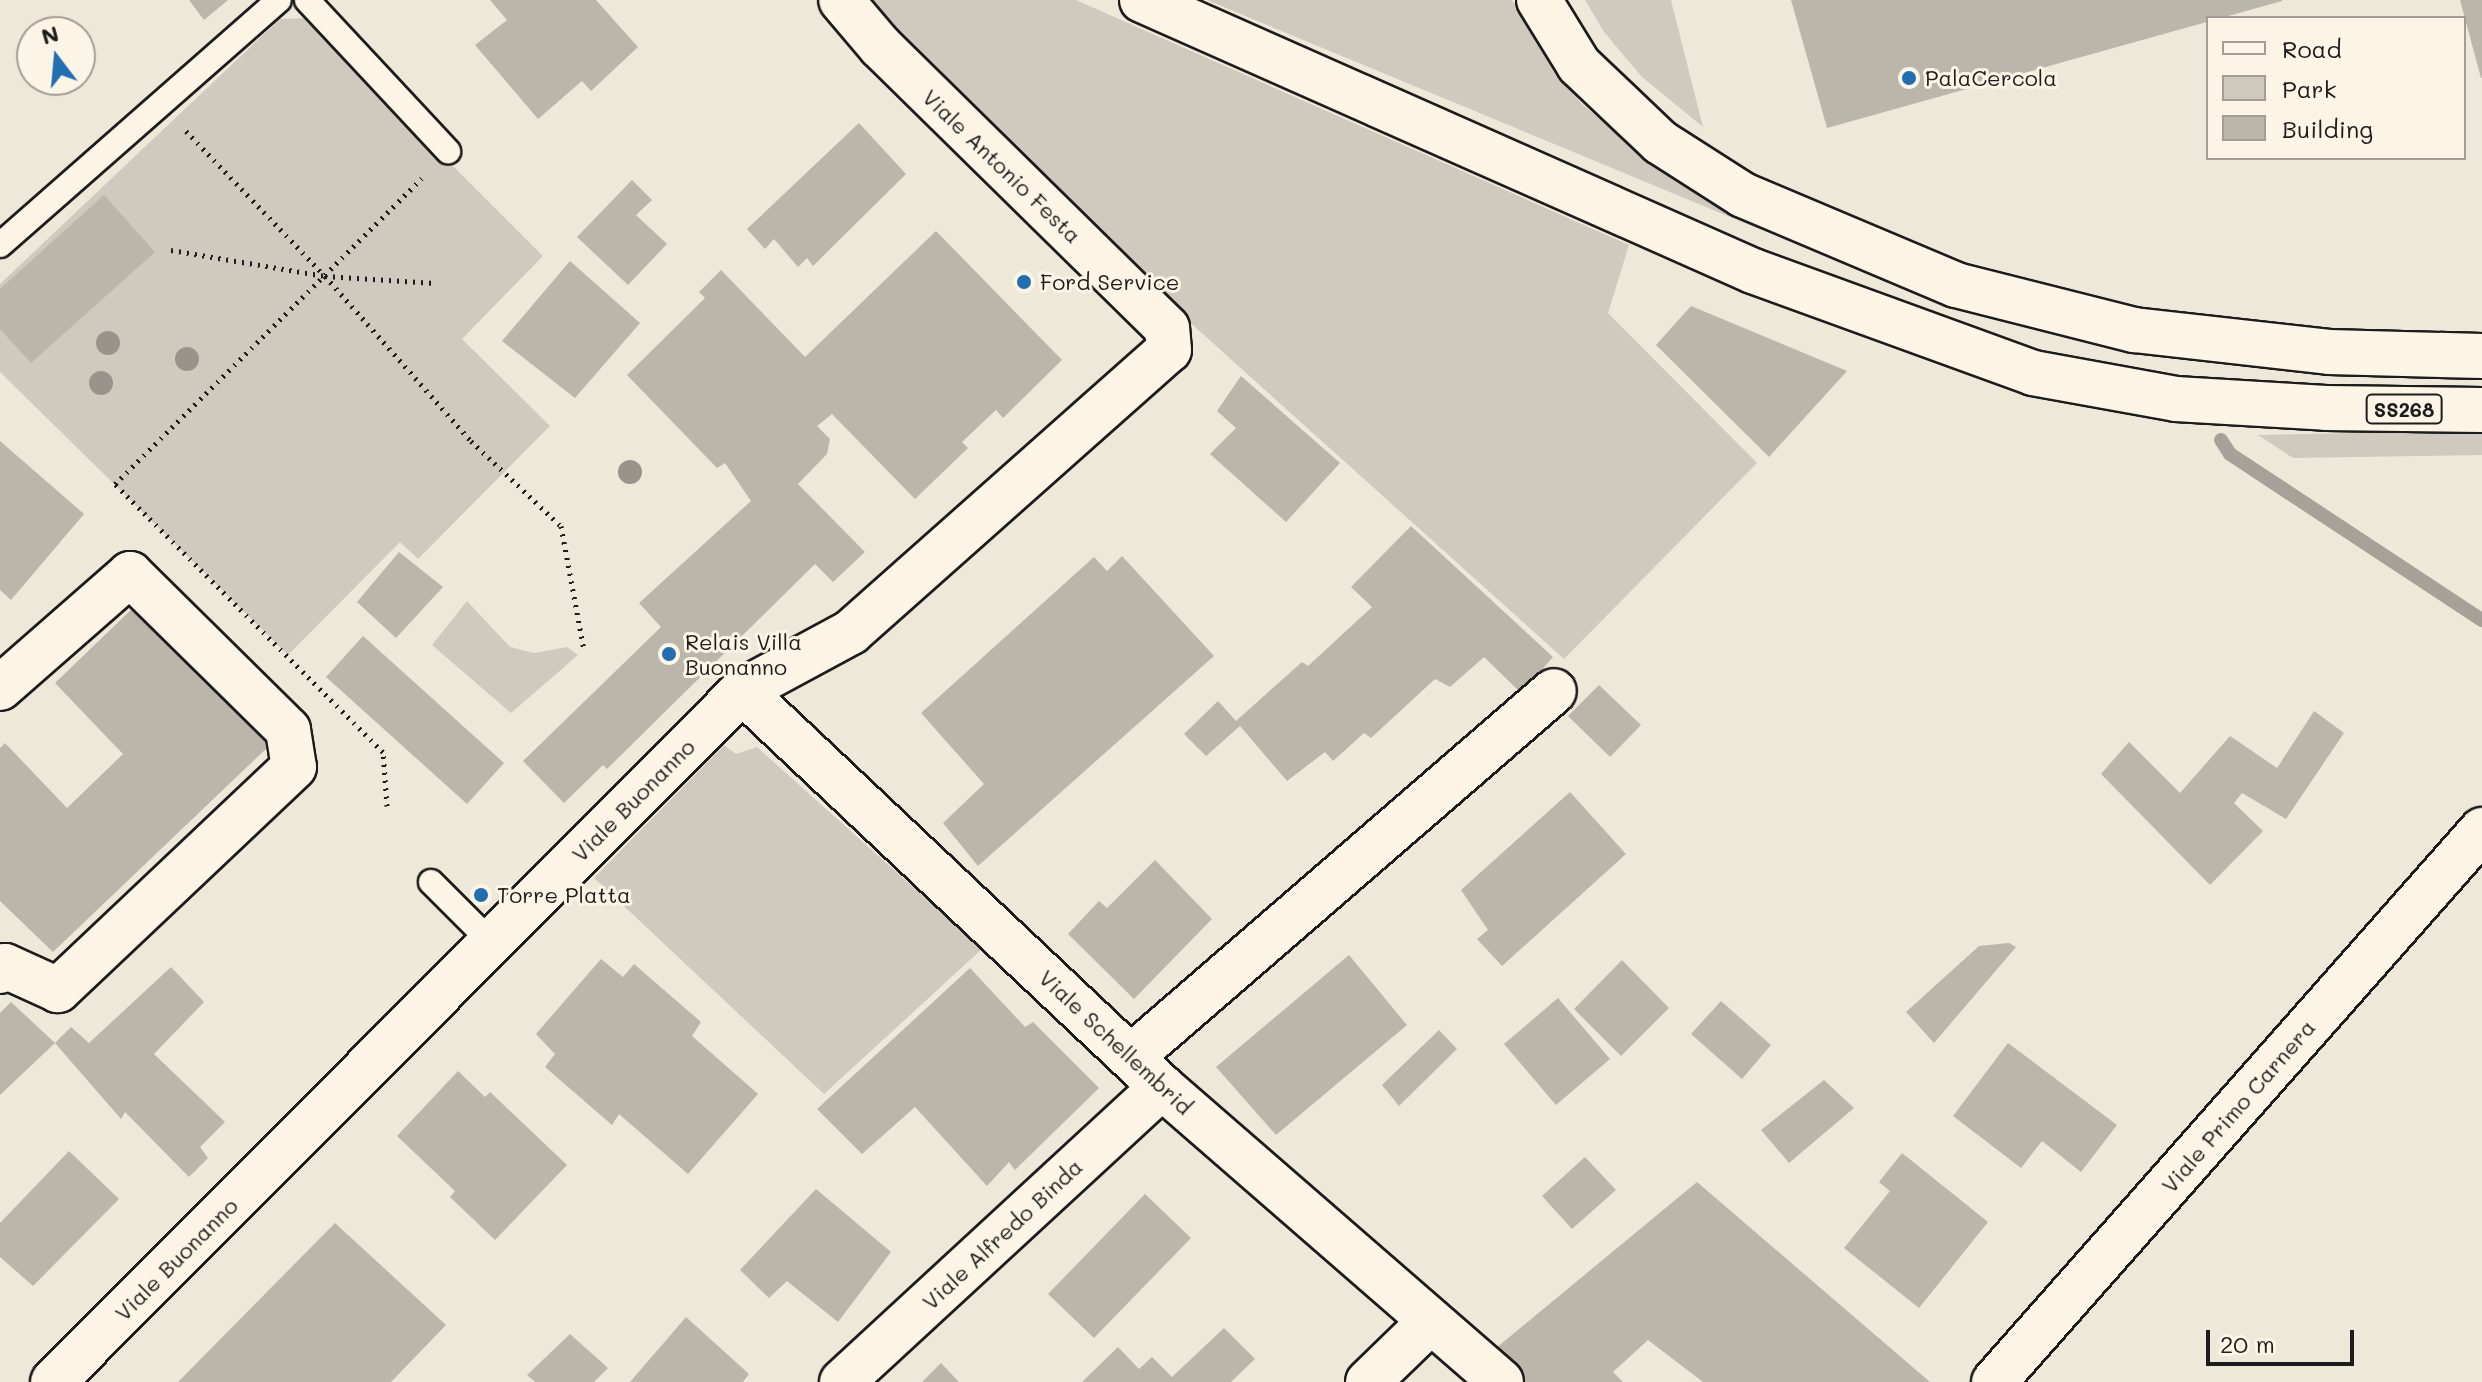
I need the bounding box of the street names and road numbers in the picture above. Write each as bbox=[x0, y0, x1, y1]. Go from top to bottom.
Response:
street label: Viale Antonio Festa bbox=[917, 84, 1087, 248]
road number: SS268 bbox=[2364, 393, 2444, 425]
street label: Viale Buonanno bbox=[566, 733, 700, 867]
street label: Viale Schellembrid bbox=[1034, 964, 1198, 1120]
street label: Viale Primo Carnera bbox=[2156, 1014, 2320, 1198]
street label: Viale Alfredo Binda bbox=[917, 1153, 1087, 1315]
street label: Viale Buonanno bbox=[109, 1192, 243, 1326]

